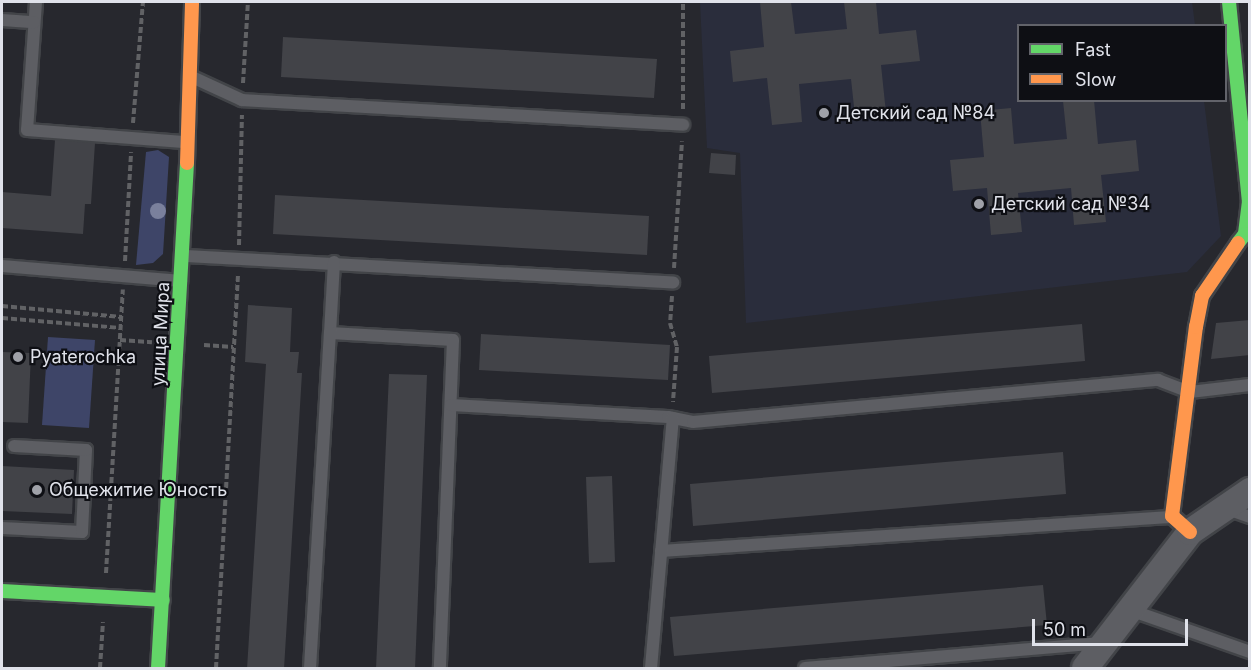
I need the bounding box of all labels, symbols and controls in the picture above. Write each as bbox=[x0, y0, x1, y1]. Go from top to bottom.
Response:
legend bbox=[1017, 24, 1227, 102]
text: Fast bbox=[1075, 39, 1111, 60]
text: Slow bbox=[1075, 69, 1116, 90]
place label: Детский сад №84 bbox=[836, 102, 995, 124]
marker: Детский сад №84 bbox=[817, 106, 831, 120]
place label: Детский сад №34 bbox=[991, 193, 1150, 215]
marker: Детский сад №34 bbox=[972, 197, 986, 211]
street label: улица Мира bbox=[147, 281, 175, 387]
place label: Pyaterochka bbox=[30, 346, 136, 368]
marker: Pyaterochka bbox=[11, 350, 25, 364]
place label: Общежитие Юность bbox=[49, 479, 227, 501]
marker: Общежитие Юность bbox=[30, 483, 44, 497]
scale bar bbox=[1035, 607, 1191, 645]
text: 50 m bbox=[1043, 619, 1086, 640]

